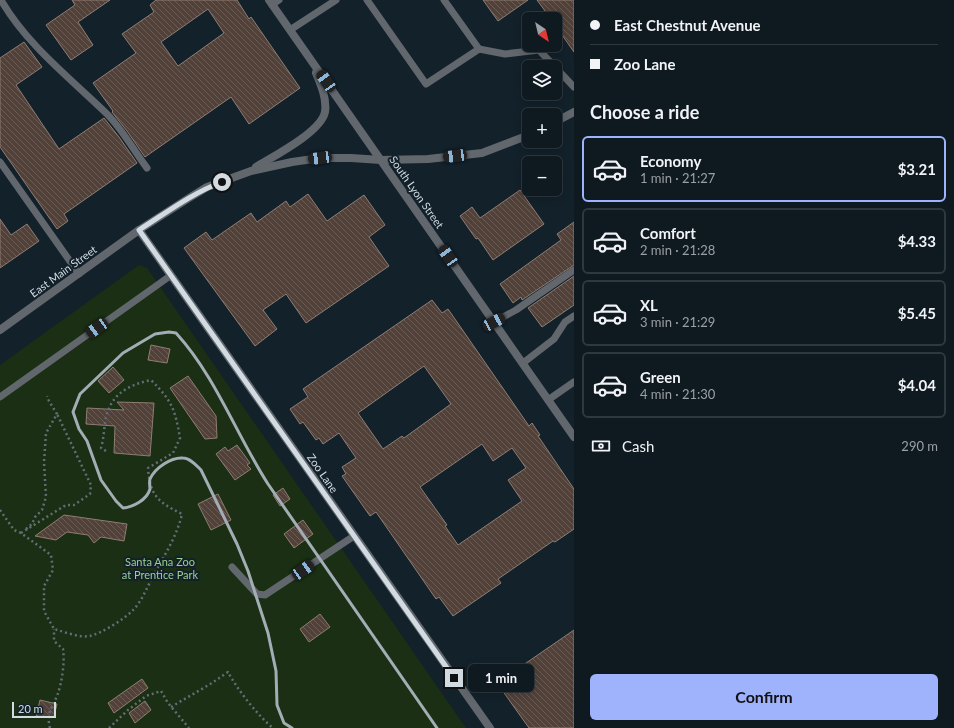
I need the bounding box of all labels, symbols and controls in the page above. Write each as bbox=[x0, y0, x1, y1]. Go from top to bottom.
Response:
north arrow bbox=[522, 12, 562, 52]
map controls bbox=[522, 12, 562, 196]
text: East Chestnut Avenue bbox=[614, 16, 761, 34]
text: Zoo Lane bbox=[614, 55, 676, 73]
button: layers bbox=[522, 60, 562, 100]
car bbox=[314, 68, 338, 94]
text: Choose a ride bbox=[590, 101, 699, 123]
button: + bbox=[522, 108, 562, 148]
car bbox=[442, 149, 468, 163]
car bbox=[307, 151, 333, 165]
icon: car bbox=[592, 151, 628, 187]
text: Economy bbox=[640, 152, 701, 170]
street label: South Lyon Street bbox=[387, 153, 447, 231]
button: − bbox=[522, 156, 562, 196]
text: $3.21 bbox=[898, 160, 936, 178]
text: 1 min · 21:27 bbox=[640, 170, 715, 186]
route start bbox=[213, 173, 231, 191]
icon: car bbox=[592, 223, 628, 259]
text: Comfort bbox=[640, 224, 696, 242]
text: $4.33 bbox=[898, 232, 936, 250]
street label: East Main Street bbox=[27, 242, 99, 300]
text: 2 min · 21:28 bbox=[640, 242, 715, 258]
car bbox=[436, 243, 460, 269]
icon: car bbox=[592, 295, 628, 331]
text: XL bbox=[640, 296, 658, 314]
text: $5.45 bbox=[898, 304, 936, 322]
car bbox=[481, 311, 507, 333]
text: 3 min · 21:29 bbox=[640, 314, 715, 330]
car bbox=[84, 316, 110, 340]
icon: car bbox=[592, 367, 628, 403]
text: Green bbox=[640, 368, 681, 386]
text: $4.04 bbox=[898, 376, 936, 394]
text: 4 min · 21:30 bbox=[640, 386, 715, 402]
icon: cash bbox=[590, 435, 612, 457]
text: Cash bbox=[622, 437, 654, 455]
text: 290 m bbox=[901, 438, 938, 454]
street label: Zoo Lane bbox=[305, 451, 341, 495]
park label: Santa Ana Zoo at Prentice Park bbox=[122, 555, 199, 581]
car bbox=[290, 558, 316, 582]
callout: 1 min bbox=[468, 664, 534, 692]
route end bbox=[445, 669, 463, 687]
text: 1 min bbox=[485, 670, 517, 686]
button: Confirm bbox=[590, 674, 938, 720]
scale bar bbox=[12, 700, 56, 719]
text: 20 m bbox=[18, 702, 43, 715]

